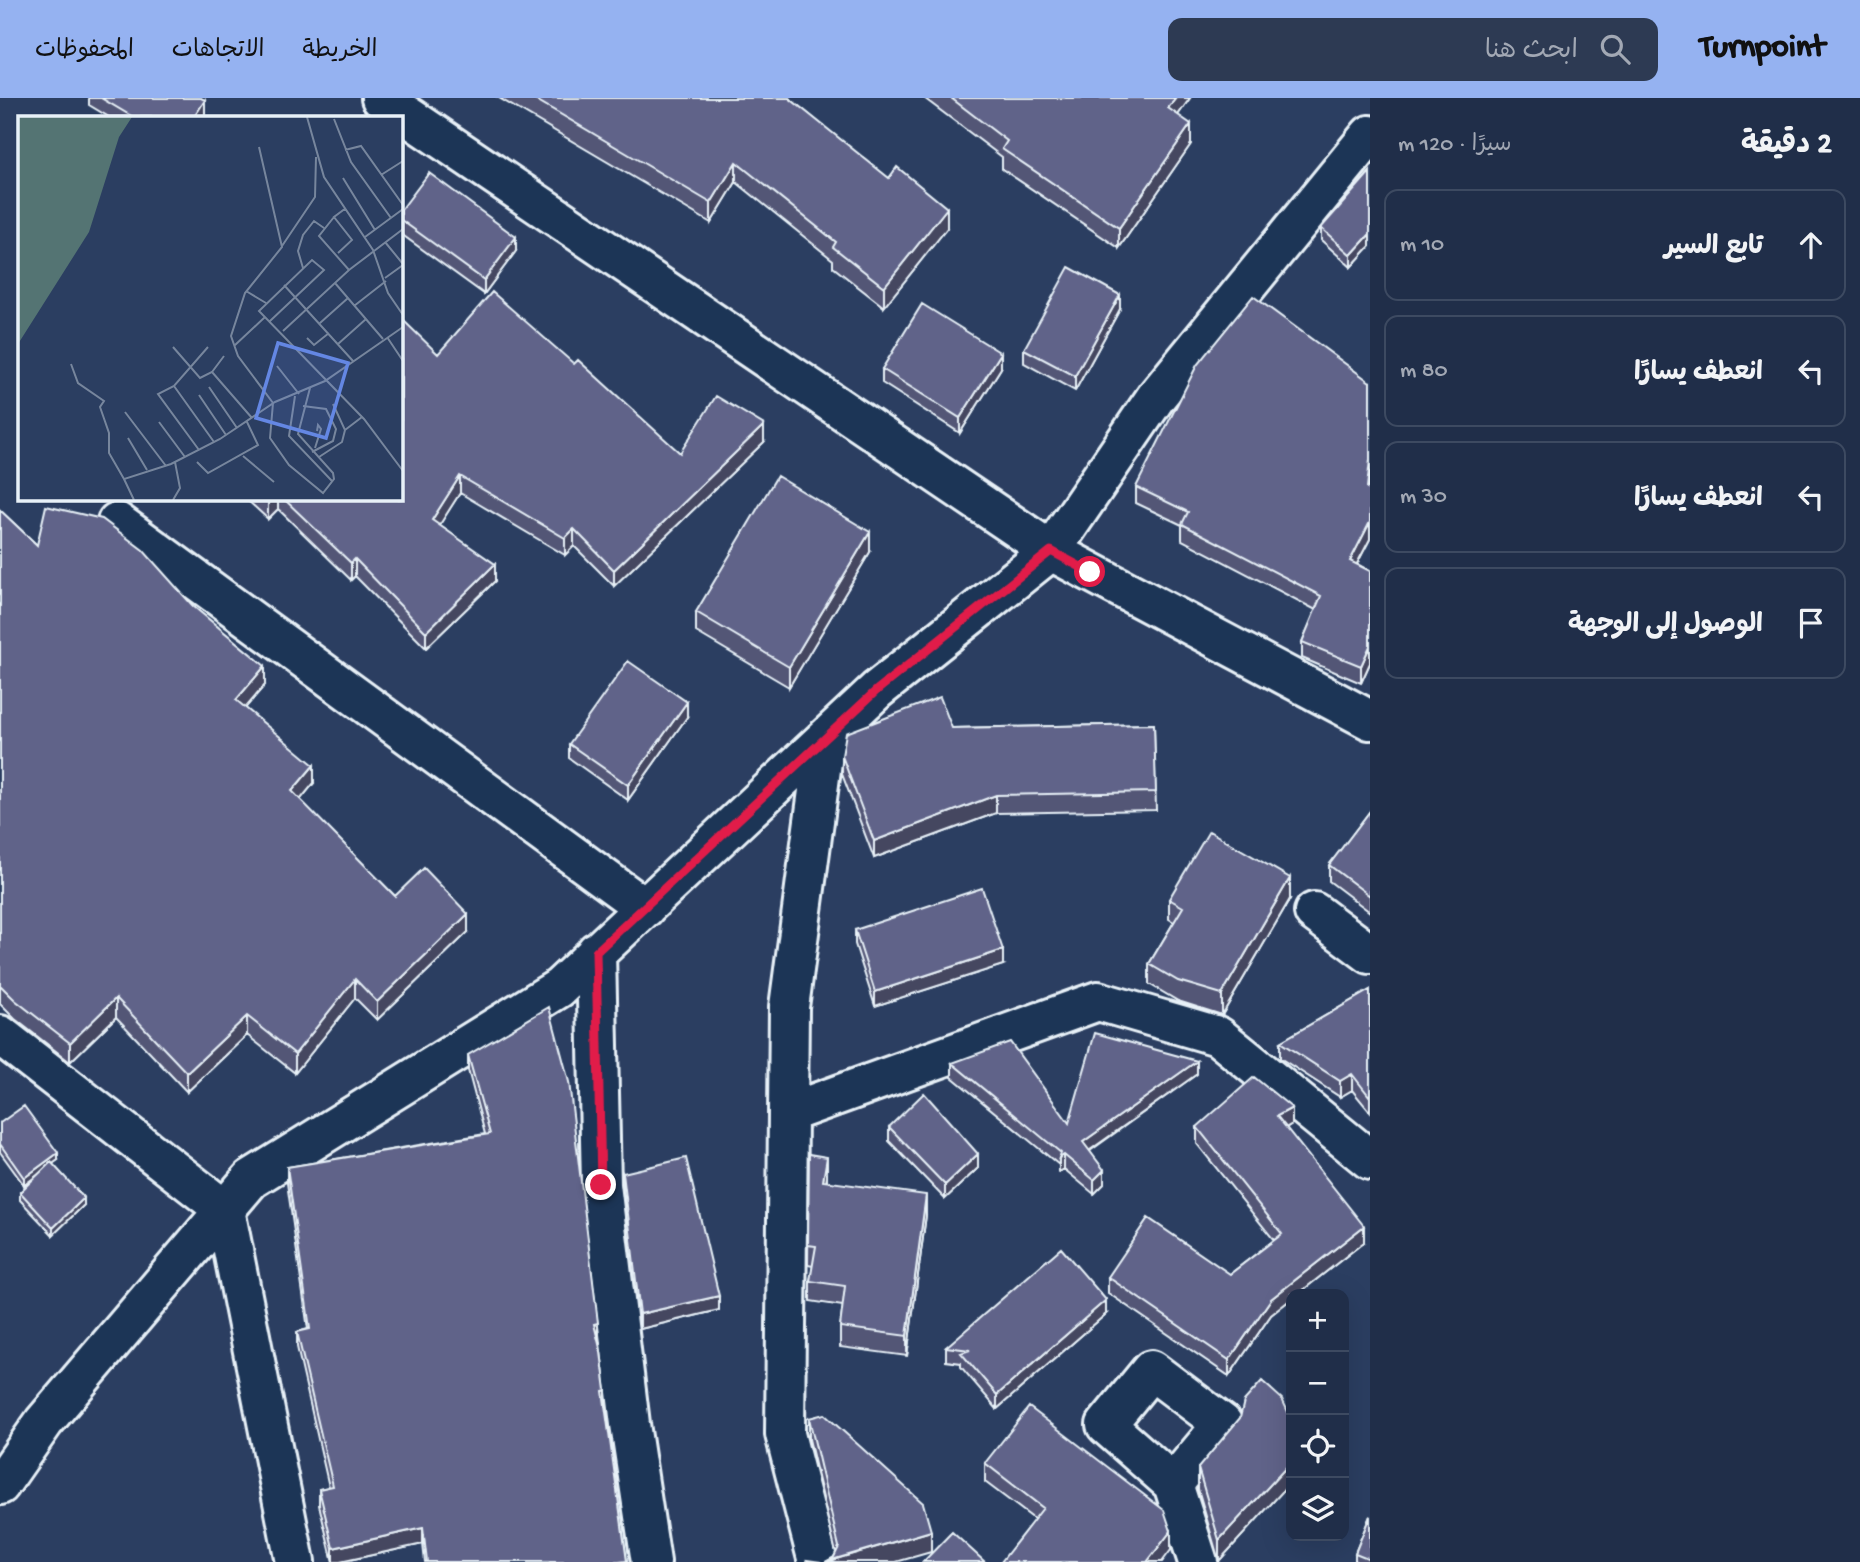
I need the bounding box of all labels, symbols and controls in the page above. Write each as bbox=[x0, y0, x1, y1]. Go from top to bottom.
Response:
search box bbox=[1168, 18, 1658, 81]
icon: search bbox=[1596, 30, 1634, 68]
text: Turnpoint bbox=[1700, 30, 1825, 68]
text: المحفوظات bbox=[35, 37, 134, 66]
text: الاتجاهات bbox=[172, 37, 265, 66]
text: الخريطة bbox=[303, 37, 377, 66]
text: ابحث هنا bbox=[1485, 37, 1578, 68]
inset map bbox=[18, 116, 402, 500]
text: 2 دقيقة bbox=[1741, 129, 1832, 164]
text: سيرًا · 120 m bbox=[1398, 132, 1512, 159]
icon: ahead bbox=[1792, 226, 1830, 264]
text: 10 m bbox=[1400, 232, 1444, 259]
text: تابع السير bbox=[1664, 233, 1763, 264]
icon: left bbox=[1792, 352, 1830, 390]
text: 80 m bbox=[1400, 358, 1447, 385]
text: انعطف يسارًا bbox=[1634, 359, 1763, 390]
icon: left bbox=[1792, 478, 1830, 516]
text: 30 m bbox=[1400, 484, 1447, 511]
text: انعطف يسارًا bbox=[1634, 485, 1763, 516]
route start bbox=[1074, 556, 1105, 587]
icon: arrive bbox=[1792, 604, 1830, 642]
text: الوصول إلى الوجهة bbox=[1568, 611, 1763, 642]
route end bbox=[585, 1169, 616, 1200]
map controls bbox=[1286, 1289, 1349, 1541]
button: + bbox=[1286, 1289, 1349, 1352]
button: − bbox=[1286, 1352, 1349, 1415]
button: locate bbox=[1286, 1415, 1349, 1478]
button: layers bbox=[1286, 1478, 1349, 1541]

